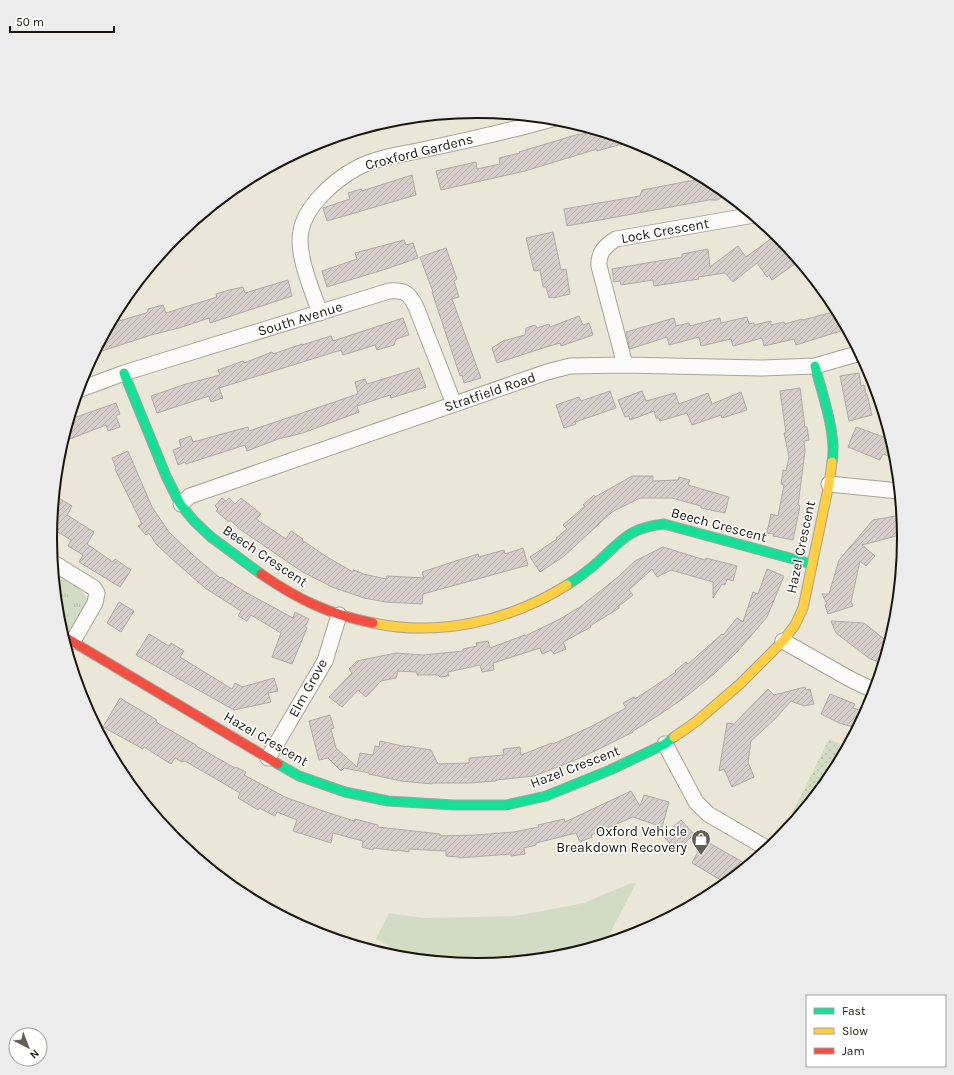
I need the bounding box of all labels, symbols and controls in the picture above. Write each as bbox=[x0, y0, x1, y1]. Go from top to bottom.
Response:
scale bar bbox=[10, 8, 114, 34]
text: 50 m bbox=[16, 15, 44, 29]
street label: Croxford Gardens bbox=[363, 130, 475, 174]
street label: Lock Crescent bbox=[620, 215, 710, 247]
street label: South Avenue bbox=[256, 298, 344, 340]
street label: Stratfield Road bbox=[442, 368, 538, 416]
street label: Hazel Crescent bbox=[783, 499, 819, 595]
street label: Beech Crescent bbox=[669, 504, 769, 546]
street label: Beech Crescent bbox=[219, 521, 311, 591]
street label: Elm Grove bbox=[285, 656, 331, 720]
street label: Hazel Crescent bbox=[221, 708, 311, 770]
street label: Hazel Crescent bbox=[528, 742, 622, 792]
place label: Oxford Vehicle Breakdown Recovery bbox=[556, 823, 687, 856]
shop icon: Oxford Vehicle Breakdown Recovery bbox=[690, 828, 712, 856]
legend bbox=[806, 995, 946, 1067]
text: Fast bbox=[842, 1004, 866, 1018]
text: Slow bbox=[842, 1024, 868, 1038]
north arrow bbox=[8, 1027, 48, 1067]
text: Jam bbox=[842, 1044, 865, 1058]
text: N bbox=[27, 1047, 42, 1062]

